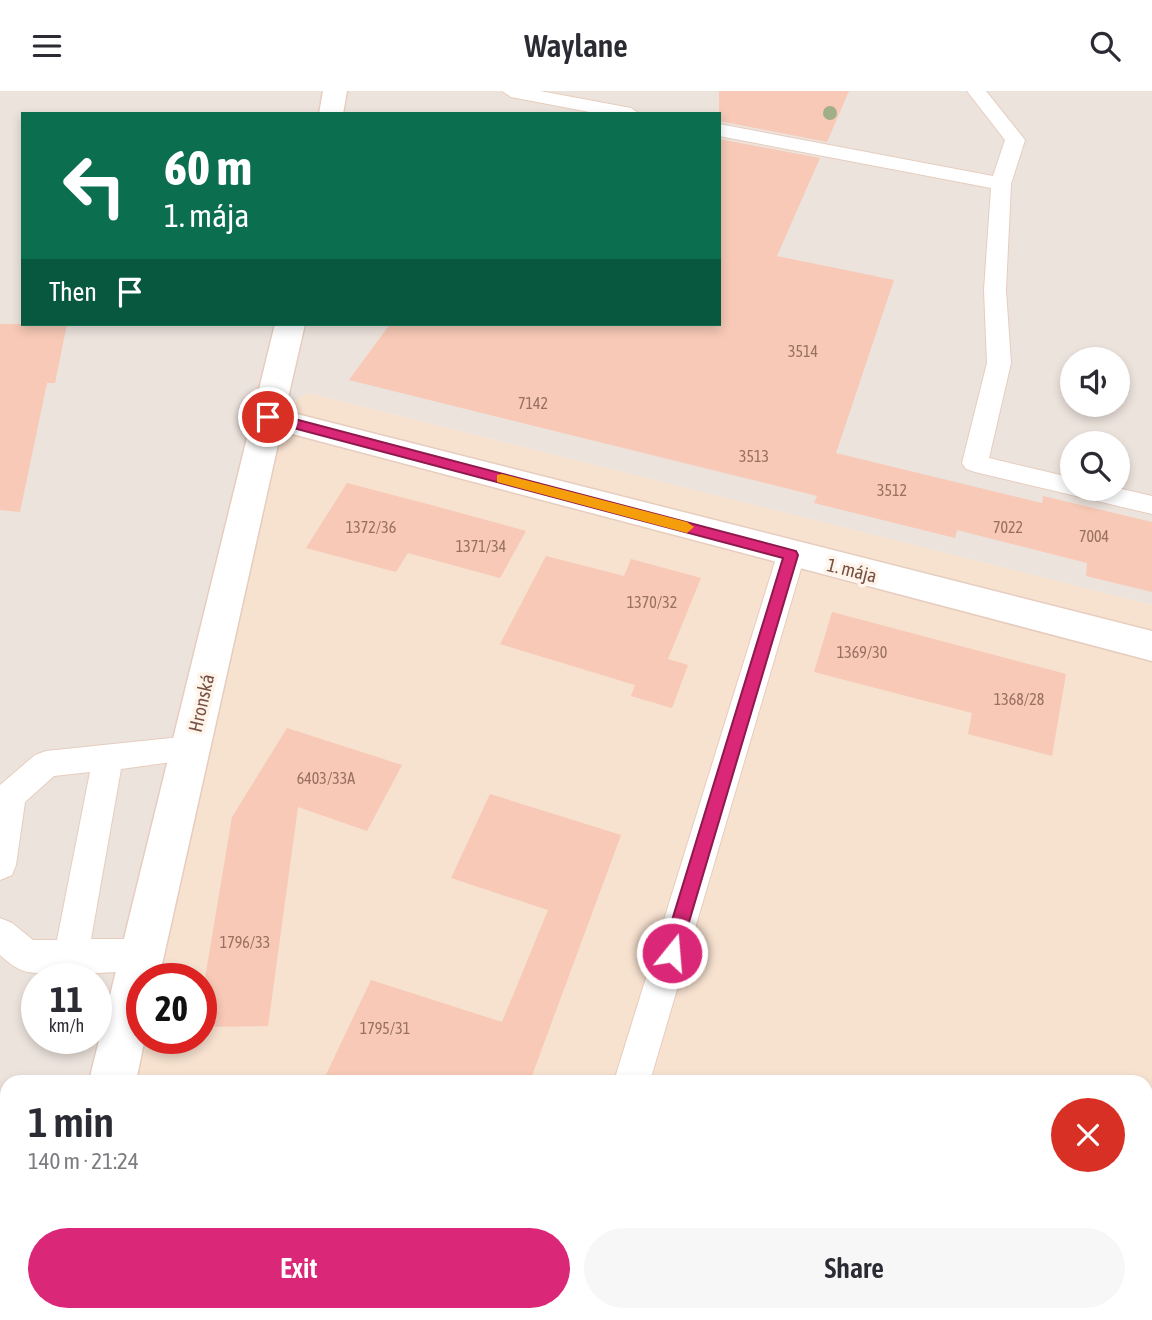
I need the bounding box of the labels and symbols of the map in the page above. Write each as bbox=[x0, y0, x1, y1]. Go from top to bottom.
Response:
house number: 3514 bbox=[788, 342, 818, 360]
pin bbox=[238, 387, 298, 447]
house number: 7142 bbox=[518, 394, 548, 412]
house number: 3513 bbox=[739, 447, 769, 465]
house number: 3512 bbox=[877, 481, 907, 499]
house number: 1372/36 bbox=[346, 518, 396, 536]
house number: 7022 bbox=[993, 518, 1023, 536]
house number: 7004 bbox=[1079, 527, 1109, 545]
house number: 1371/34 bbox=[456, 537, 506, 555]
street label: 1. mája bbox=[825, 553, 879, 587]
house number: 1370/32 bbox=[627, 593, 677, 611]
house number: 1369/30 bbox=[837, 643, 887, 661]
street label: Hronská bbox=[184, 672, 218, 734]
house number: 1368/28 bbox=[994, 690, 1044, 708]
house number: 6403/33A bbox=[297, 769, 355, 787]
position arrow bbox=[635, 916, 709, 990]
house number: 1796/33 bbox=[220, 933, 270, 951]
speed limit sign: 20 bbox=[126, 963, 217, 1054]
house number: 1795/31 bbox=[360, 1019, 410, 1037]

